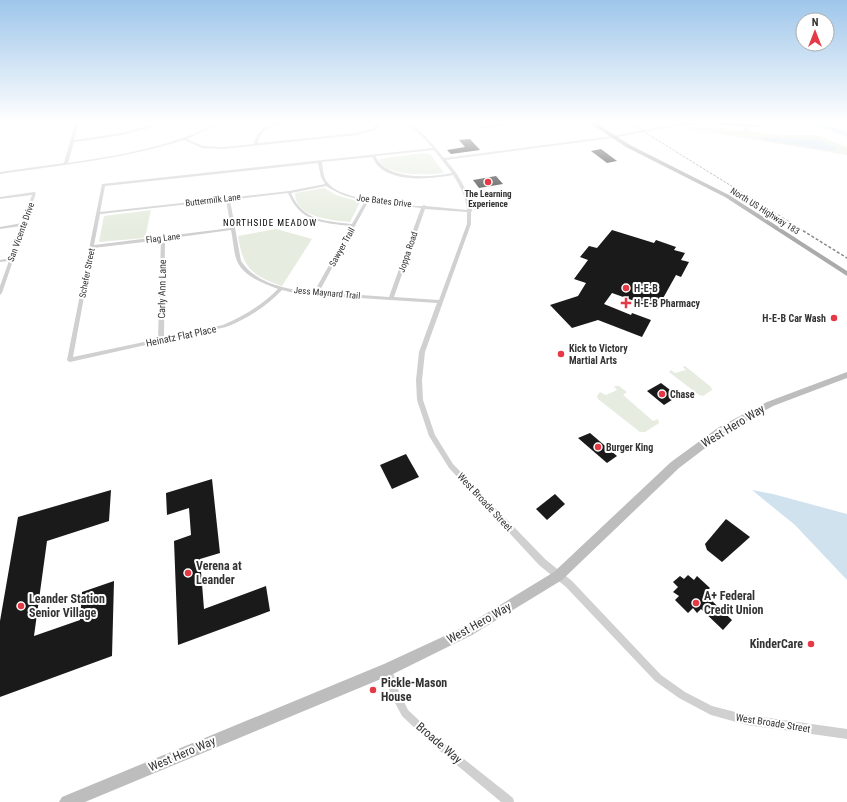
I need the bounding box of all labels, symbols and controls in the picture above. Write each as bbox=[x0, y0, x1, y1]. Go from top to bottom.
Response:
north arrow bbox=[795, 12, 835, 52]
text: N bbox=[812, 16, 819, 29]
marker: The Learning Experience bbox=[483, 177, 493, 187]
street label: North US Highway 183 bbox=[729, 186, 801, 236]
place label: The Learning Experience bbox=[464, 189, 512, 209]
street label: Buttermilk Lane bbox=[185, 192, 241, 208]
street label: Joe Bates Drive bbox=[356, 193, 412, 209]
street label: San Vicente Drive bbox=[6, 201, 36, 263]
district label: NORTHSIDE MEADOW bbox=[223, 218, 317, 228]
street label: Sawyer Trail bbox=[327, 226, 357, 268]
street label: Joppa Road bbox=[396, 230, 420, 274]
street label: Flag Lane bbox=[145, 231, 181, 245]
street label: Schefer Street bbox=[77, 247, 97, 299]
street label: Carly Ann Lane bbox=[156, 259, 168, 319]
marker: H-E-B bbox=[621, 283, 631, 293]
place label: H-E-B bbox=[634, 283, 658, 294]
street label: Jess Maynard Trail bbox=[293, 285, 361, 301]
marker: H-E-B Pharmacy bbox=[621, 298, 631, 308]
place label: H-E-B Pharmacy bbox=[634, 298, 701, 309]
place label: H-E-B Car Wash bbox=[762, 313, 826, 324]
marker: H-E-B Car Wash bbox=[829, 313, 839, 323]
street label: Heinatz Flat Place bbox=[145, 323, 217, 349]
place label: Kick to Victory Martial Arts bbox=[569, 343, 628, 366]
marker: Kick to Victory Martial Arts bbox=[556, 349, 566, 359]
marker: Chase bbox=[657, 389, 667, 399]
place label: Chase bbox=[670, 389, 695, 400]
street label: West Hero Way bbox=[699, 402, 767, 450]
marker: Burger King bbox=[593, 442, 603, 452]
place label: Burger King bbox=[606, 442, 653, 453]
street label: West Broade Street bbox=[455, 471, 515, 533]
place label: Verena at Leander bbox=[196, 559, 242, 587]
marker: Verena at Leander bbox=[183, 568, 193, 578]
place label: A+ Federal Credit Union bbox=[704, 589, 764, 617]
place label: Leander Station Senior Village bbox=[29, 592, 105, 620]
marker: A+ Federal Credit Union bbox=[691, 598, 701, 608]
street label: West Hero Way bbox=[444, 600, 514, 646]
marker: Leander Station Senior Village bbox=[16, 601, 26, 611]
place label: KinderCare bbox=[750, 637, 803, 651]
marker: KinderCare bbox=[806, 639, 816, 649]
place label: Pickle-Mason House bbox=[381, 676, 447, 704]
marker: Pickle-Mason House bbox=[368, 685, 378, 695]
street label: West Broade Street bbox=[735, 712, 811, 734]
street label: Broade Way bbox=[413, 719, 465, 767]
street label: West Hero Way bbox=[146, 734, 218, 774]

